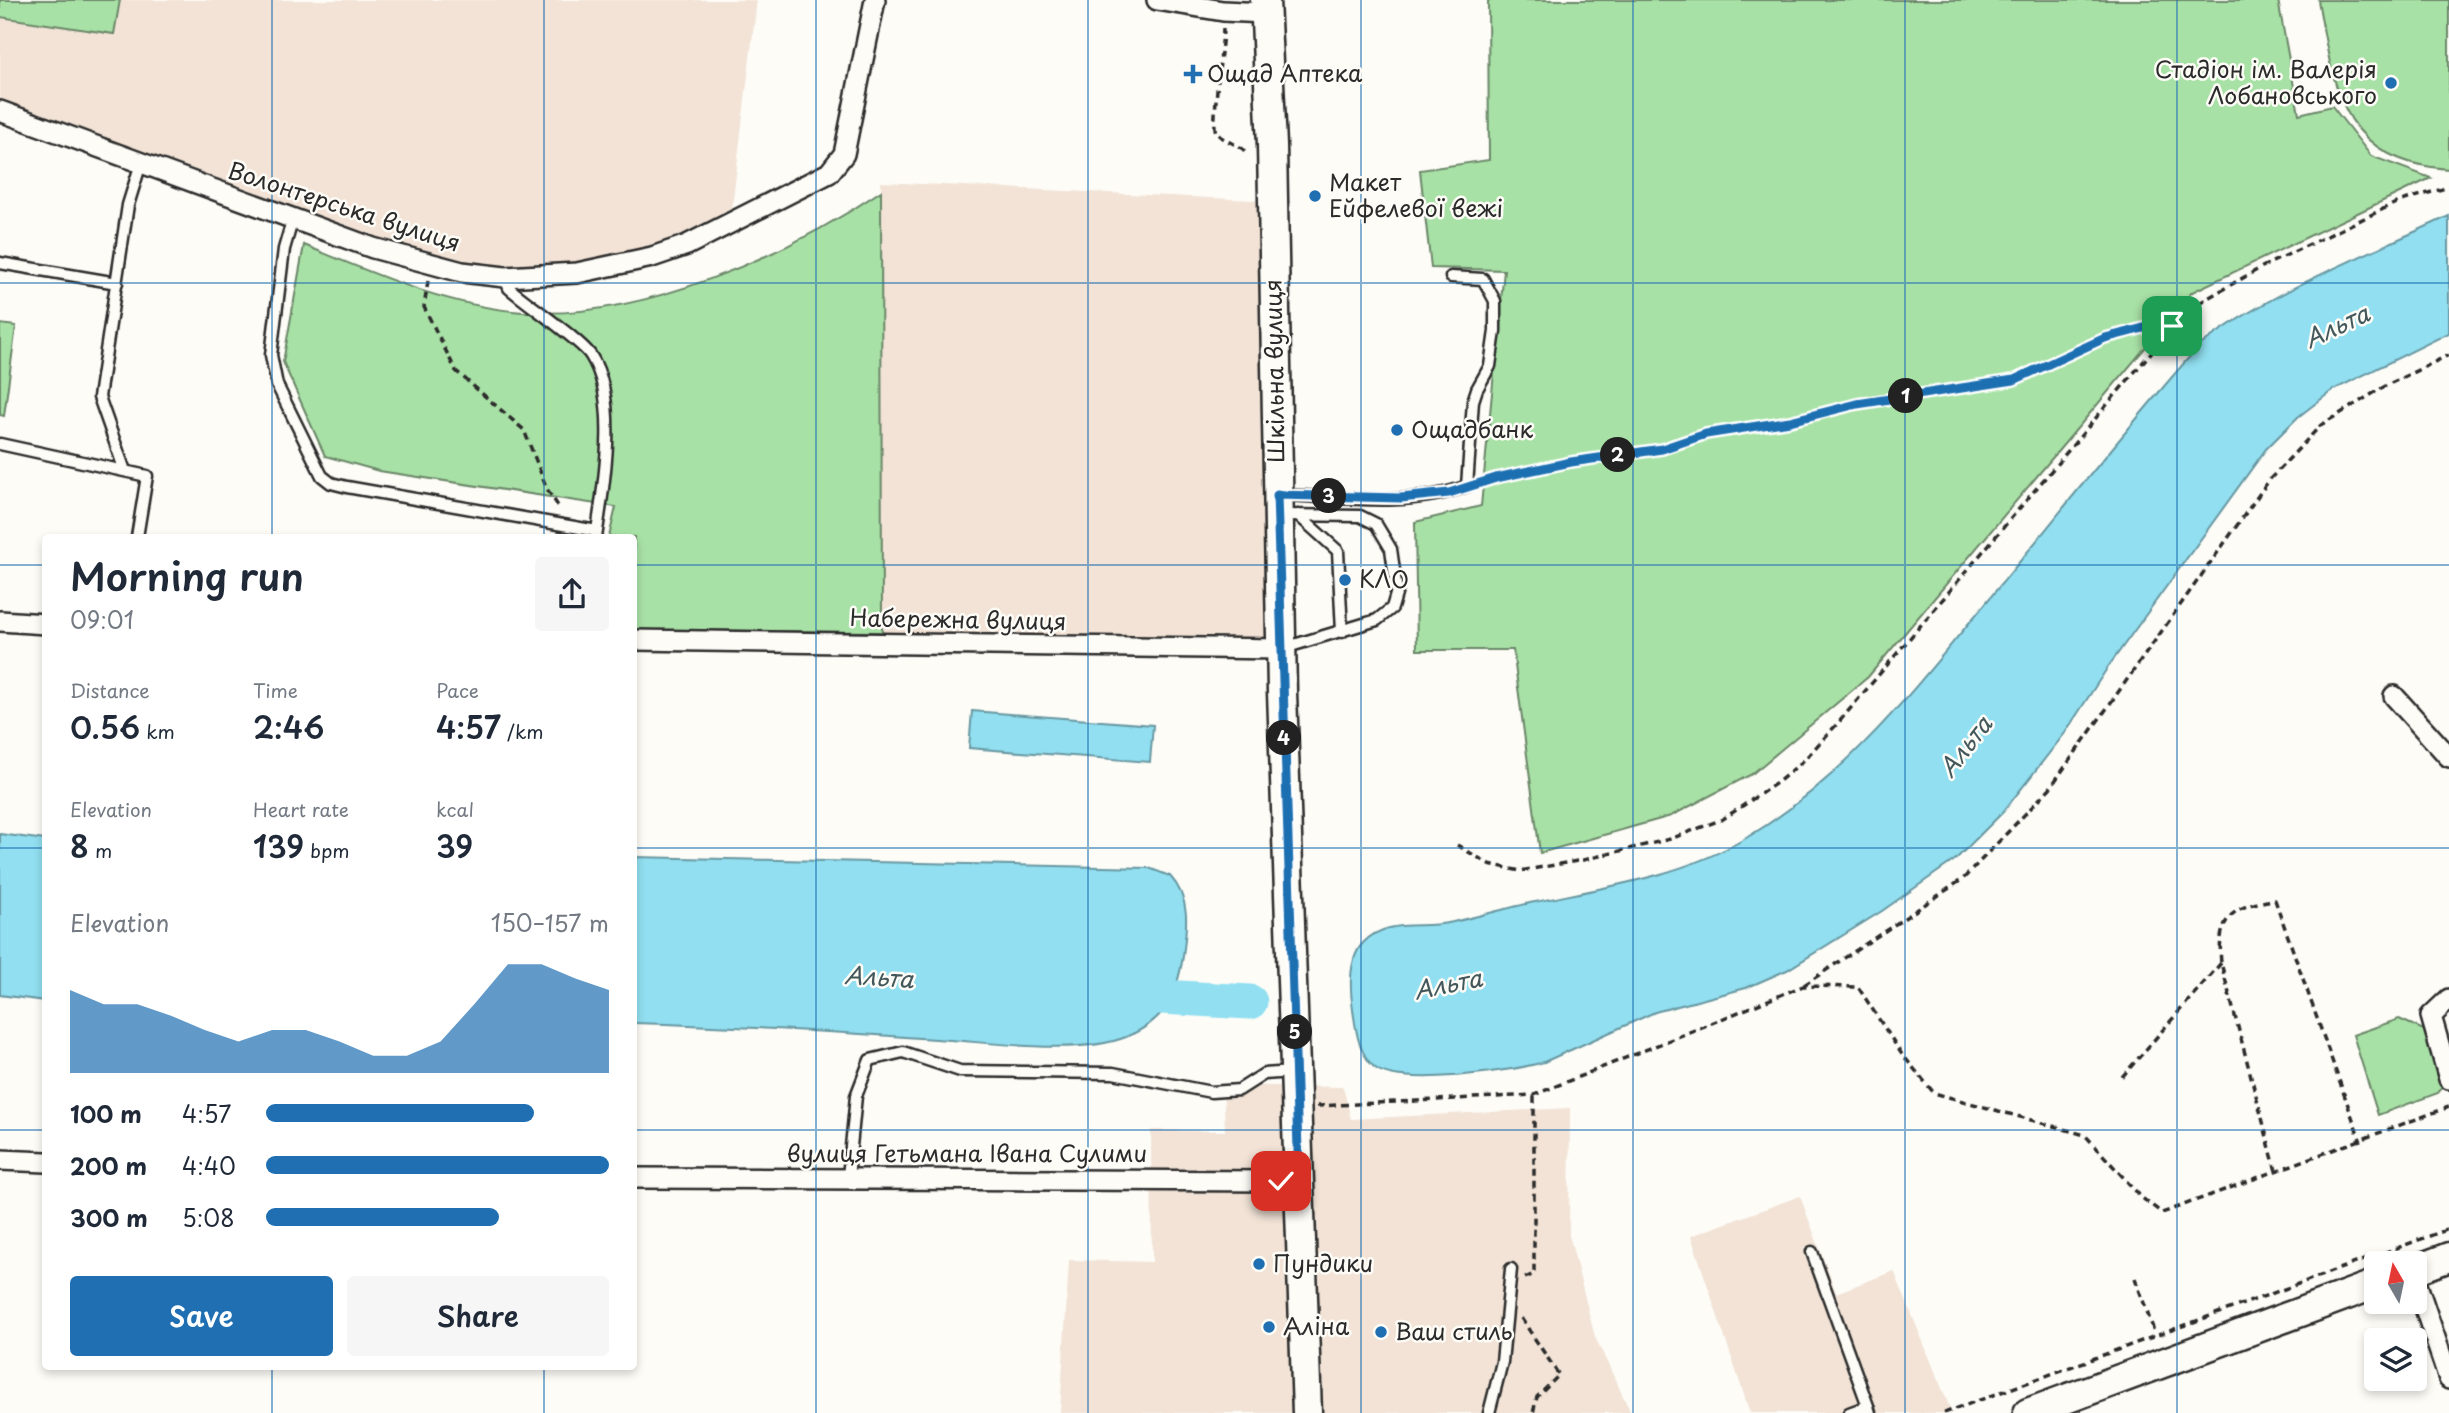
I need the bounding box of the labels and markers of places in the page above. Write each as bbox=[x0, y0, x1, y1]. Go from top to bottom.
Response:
place label: Стадіон ім. Валерія Лобановського bbox=[2155, 51, 2377, 112]
place label: Ощад Аптека bbox=[1207, 55, 1363, 90]
marker: Ощад Аптека bbox=[1185, 66, 1201, 82]
marker: Стадіон ім. Валерія Лобановського bbox=[2383, 75, 2399, 91]
place label: Макет Ейфелевої вежі bbox=[1329, 164, 1503, 225]
marker: Макет Ейфелевої вежі bbox=[1307, 188, 1323, 204]
pin bbox=[2142, 296, 2202, 356]
pin: 1 bbox=[1888, 378, 1924, 414]
place label: Ощадбанк bbox=[1411, 411, 1534, 446]
marker: Ощадбанк bbox=[1389, 422, 1405, 438]
pin: 2 bbox=[1600, 438, 1636, 472]
pin: 3 bbox=[1312, 478, 1346, 514]
place label: КЛО bbox=[1359, 561, 1409, 596]
marker: КЛО bbox=[1337, 572, 1353, 588]
pin: 4 bbox=[1266, 720, 1302, 756]
pin: 5 bbox=[1278, 1014, 1312, 1050]
pin bbox=[1251, 1151, 1311, 1211]
place label: Пундики bbox=[1273, 1245, 1373, 1280]
marker: Пундики bbox=[1251, 1256, 1267, 1272]
place label: Аліна bbox=[1283, 1308, 1350, 1343]
place label: Ваш стиль bbox=[1395, 1313, 1512, 1348]
marker: Аліна bbox=[1261, 1319, 1277, 1335]
marker: Ваш стиль bbox=[1373, 1324, 1389, 1340]

